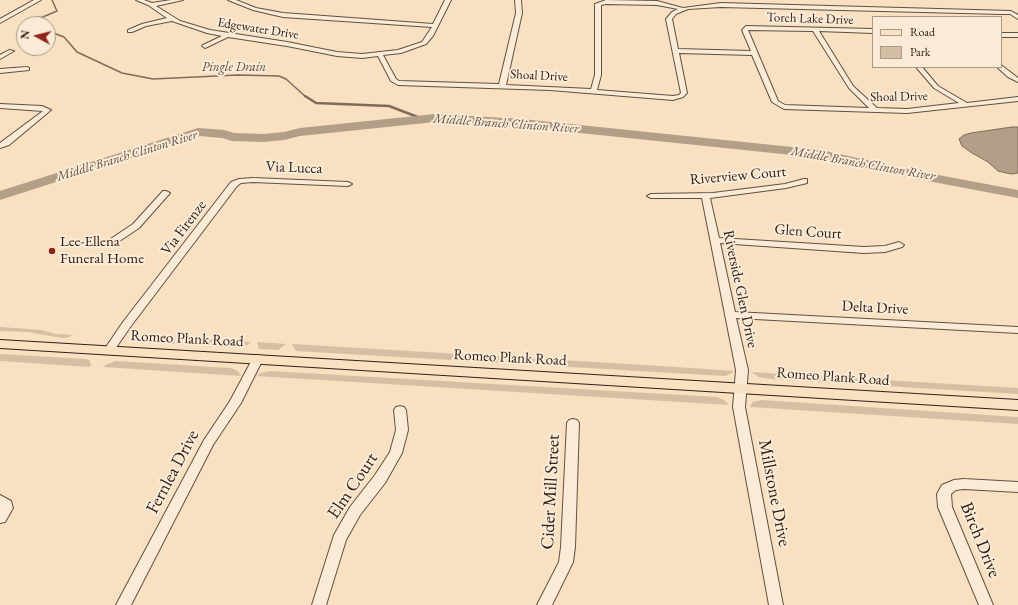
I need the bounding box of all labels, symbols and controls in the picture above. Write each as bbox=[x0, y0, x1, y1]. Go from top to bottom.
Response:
street label: Torch Lake Drive bbox=[766, 10, 854, 28]
street label: Edgewater Drive bbox=[216, 15, 300, 43]
north arrow bbox=[16, 16, 56, 56]
legend bbox=[872, 16, 1002, 68]
text: Road bbox=[910, 24, 935, 40]
text: N bbox=[18, 29, 33, 40]
text: Park bbox=[910, 44, 930, 60]
water label: Pingle Drain bbox=[202, 59, 266, 75]
street label: Shoal Drive bbox=[510, 67, 568, 85]
street label: Shoal Drive bbox=[870, 89, 928, 105]
water label: Middle Branch Clinton River bbox=[433, 111, 579, 137]
water label: Middle Branch Clinton River bbox=[55, 127, 199, 185]
water label: Middle Branch Clinton River bbox=[790, 144, 936, 184]
street label: Via Lucca bbox=[265, 158, 323, 178]
street label: Riverview Court bbox=[689, 163, 787, 189]
street label: Via Firenze bbox=[158, 197, 210, 259]
street label: Glen Court bbox=[774, 221, 842, 243]
street label: Riverside Glen Drive bbox=[719, 229, 761, 349]
place label: Lee-Ellena Funeral Home bbox=[60, 233, 144, 268]
marker: Lee-Ellena Funeral Home bbox=[47, 246, 57, 256]
street label: Delta Drive bbox=[841, 297, 909, 319]
street label: Romeo Plank Road bbox=[130, 327, 244, 351]
street label: Romeo Plank Road bbox=[453, 346, 567, 370]
street label: Romeo Plank Road bbox=[776, 364, 890, 390]
street label: Fernlea Drive bbox=[142, 426, 204, 518]
street label: Cider Mill Street bbox=[537, 434, 565, 550]
street label: Millstone Drive bbox=[753, 438, 795, 548]
street label: Elm Court bbox=[323, 449, 383, 523]
street label: Birch Drive bbox=[955, 499, 1005, 581]

